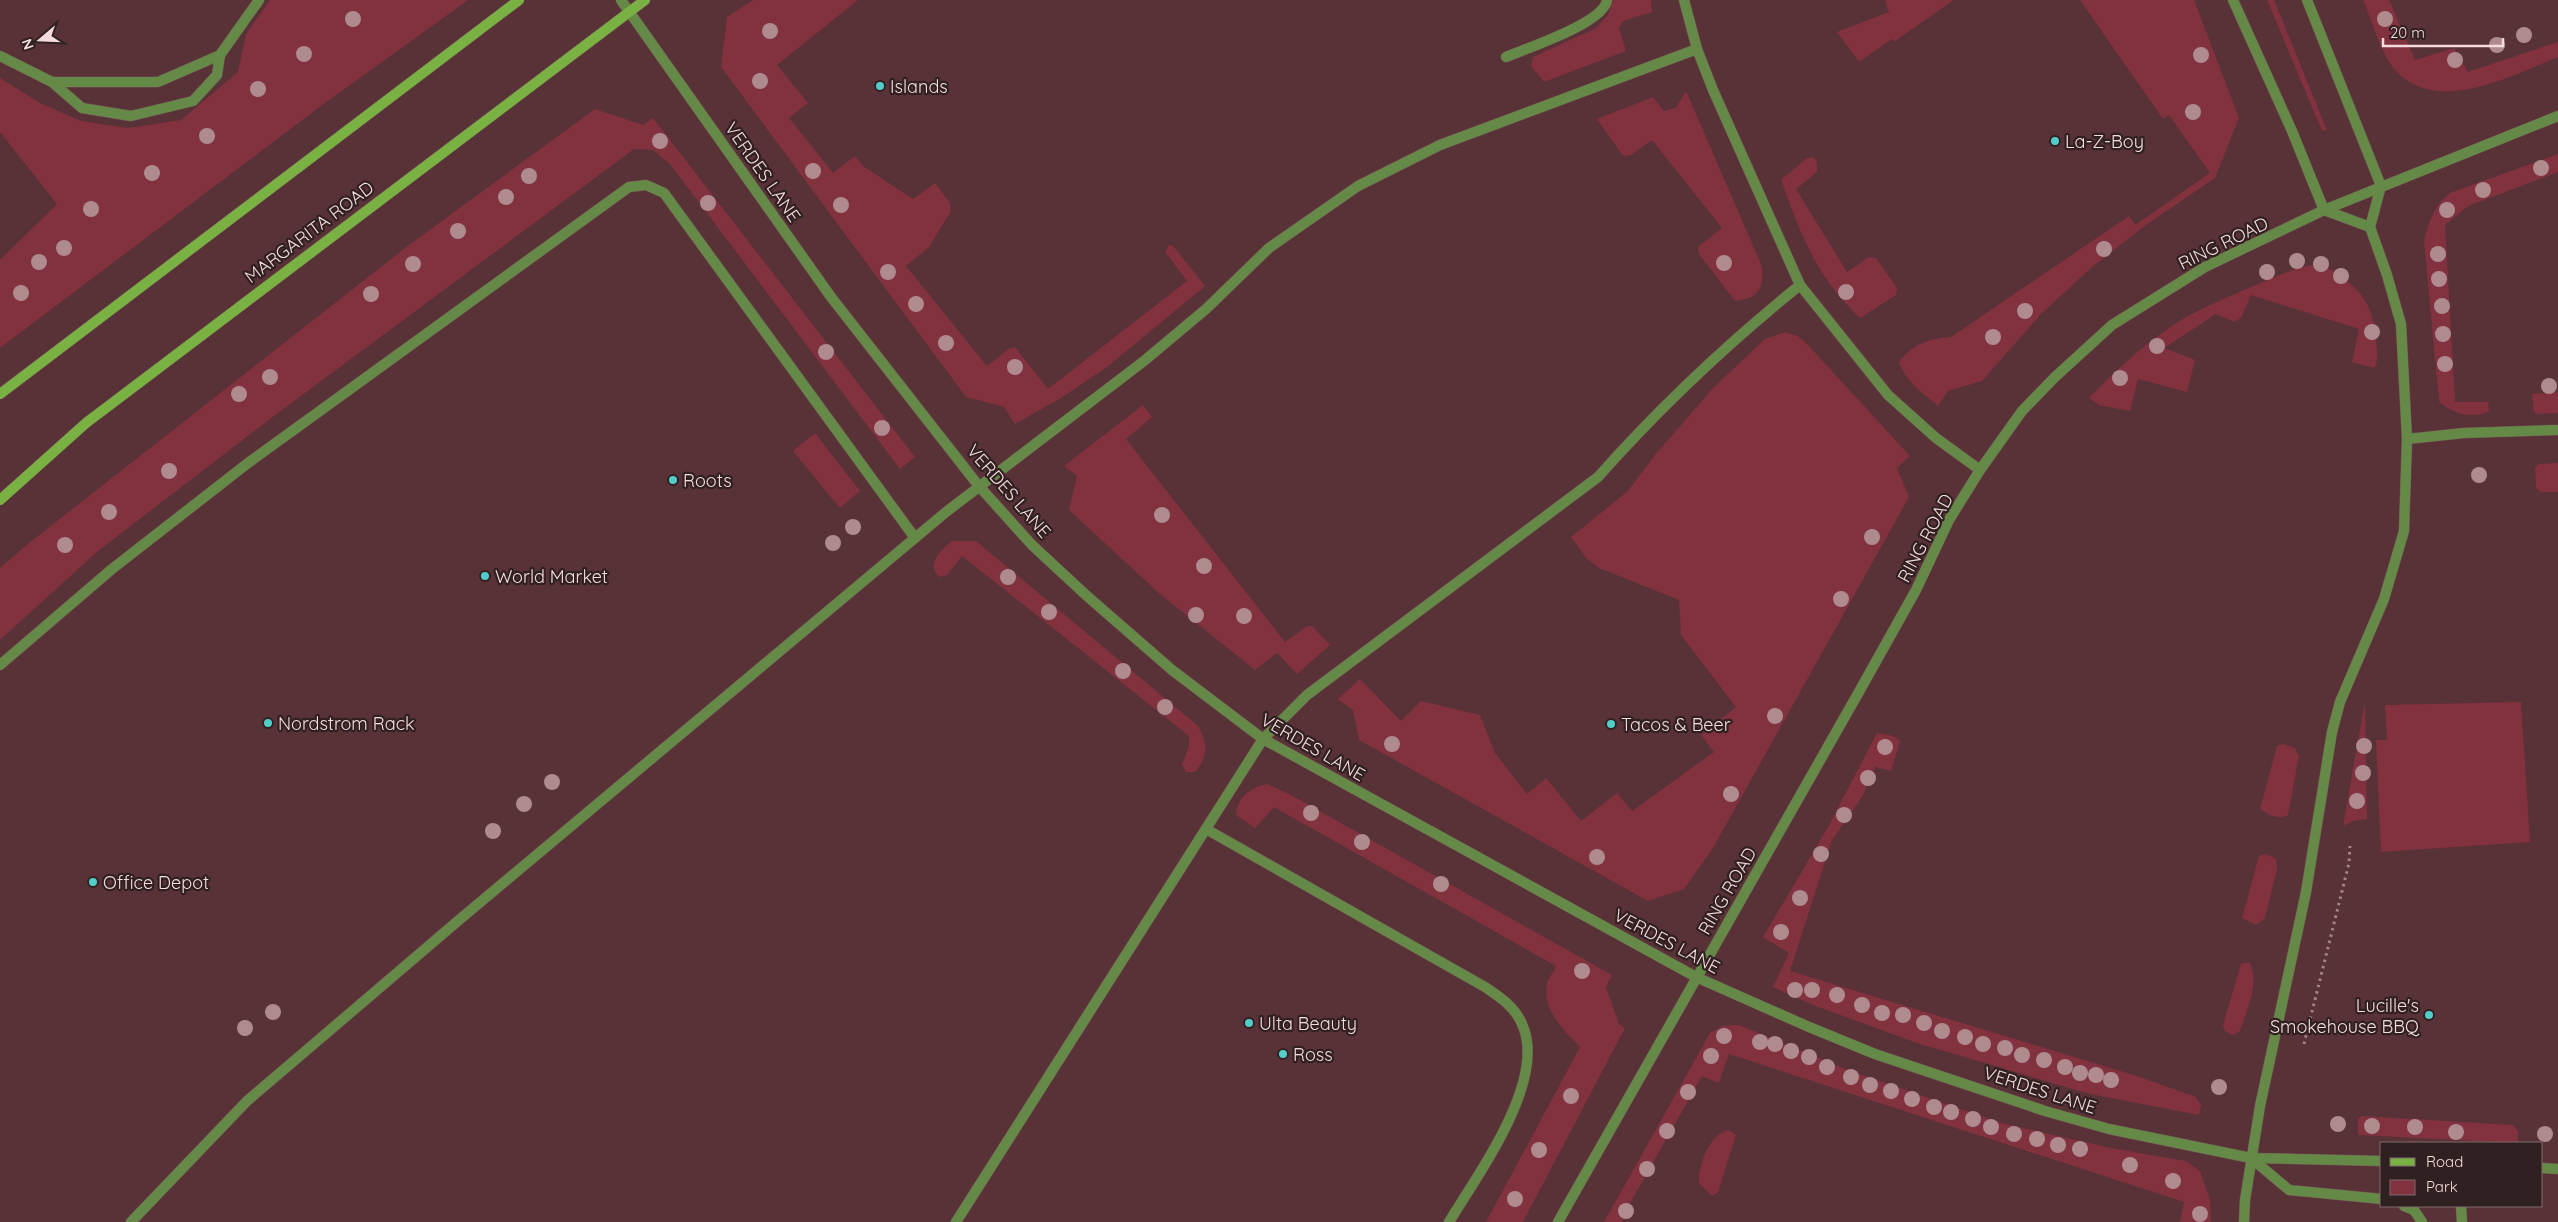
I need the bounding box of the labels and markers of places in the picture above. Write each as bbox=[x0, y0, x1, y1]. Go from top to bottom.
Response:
place label: Islands bbox=[890, 75, 948, 98]
marker: Islands bbox=[874, 80, 886, 92]
place label: La-Z-Boy bbox=[2065, 130, 2144, 153]
marker: La-Z-Boy bbox=[2049, 135, 2061, 147]
place label: Roots bbox=[683, 469, 732, 492]
marker: Roots bbox=[667, 474, 679, 486]
place label: World Market bbox=[495, 565, 608, 588]
marker: World Market bbox=[479, 570, 491, 582]
place label: Nordstrom Rack bbox=[278, 712, 415, 735]
place label: Tacos & Beer bbox=[1621, 713, 1731, 736]
marker: Nordstrom Rack bbox=[262, 717, 274, 729]
marker: Tacos & Beer bbox=[1605, 718, 1617, 730]
place label: Office Depot bbox=[103, 871, 209, 894]
marker: Office Depot bbox=[87, 876, 99, 888]
place label: Lucille's Smokehouse BBQ bbox=[2270, 994, 2420, 1038]
marker: Lucille's Smokehouse BBQ bbox=[2423, 1009, 2435, 1021]
place label: Ulta Beauty bbox=[1259, 1012, 1357, 1035]
marker: Ulta Beauty bbox=[1243, 1017, 1255, 1029]
place label: Ross bbox=[1293, 1043, 1333, 1066]
marker: Ross bbox=[1277, 1048, 1289, 1060]

